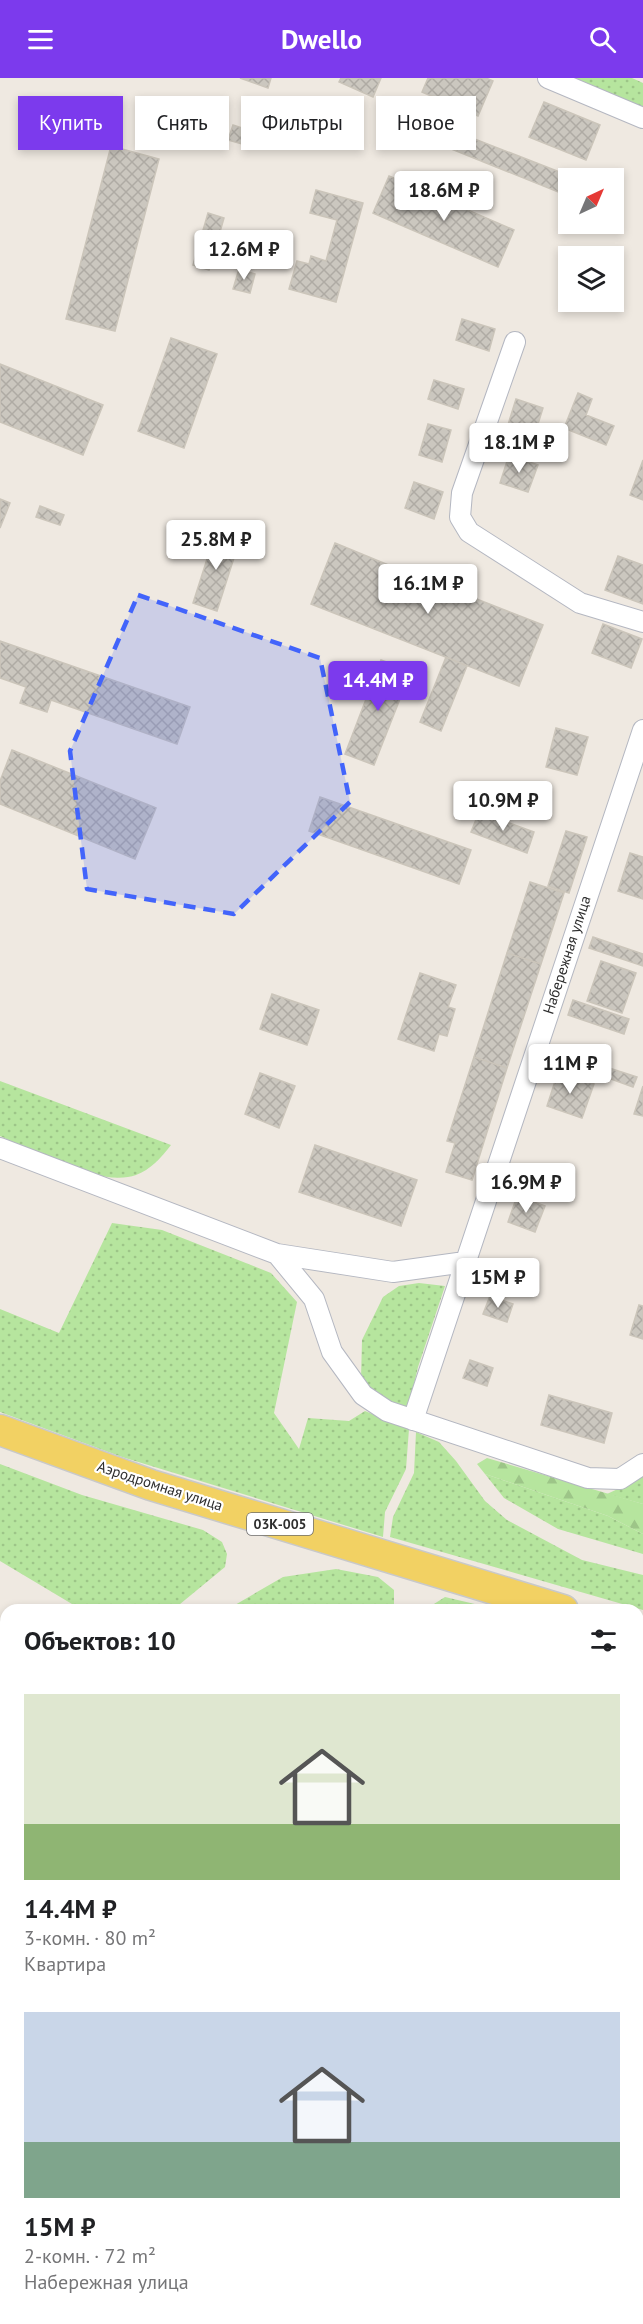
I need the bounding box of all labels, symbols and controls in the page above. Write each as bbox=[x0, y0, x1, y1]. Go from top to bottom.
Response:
text: Dwello bbox=[281, 22, 362, 56]
icon: menu bbox=[24, 23, 57, 56]
icon: search bbox=[586, 23, 619, 56]
chip: Купить bbox=[18, 96, 123, 150]
chip: Снять bbox=[135, 96, 229, 150]
chip: Фильтры bbox=[241, 96, 364, 150]
chip: Новое bbox=[376, 96, 476, 150]
north arrow bbox=[558, 168, 624, 234]
map controls bbox=[558, 168, 624, 312]
pin: 18.6M ₽ bbox=[389, 171, 499, 222]
text: 18.6M ₽ bbox=[408, 177, 480, 203]
pin: 12.6M ₽ bbox=[189, 230, 299, 281]
text: 12.6M ₽ bbox=[208, 236, 280, 262]
button: layers bbox=[558, 246, 624, 312]
pin: 18.1M ₽ bbox=[464, 423, 574, 474]
text: 18.1M ₽ bbox=[483, 429, 555, 455]
pin: 25.8M ₽ bbox=[161, 520, 271, 571]
text: 25.8M ₽ bbox=[180, 526, 252, 552]
pin: 16.1M ₽ bbox=[373, 564, 483, 615]
text: 16.1M ₽ bbox=[392, 570, 464, 596]
pin: 14.4M ₽ bbox=[323, 661, 433, 712]
text: 14.4M ₽ bbox=[342, 667, 414, 693]
pin: 10.9M ₽ bbox=[448, 781, 558, 832]
text: 10.9M ₽ bbox=[467, 787, 539, 813]
street label: Набережная улица bbox=[538, 893, 595, 1017]
pin: 11M ₽ bbox=[528, 1044, 612, 1095]
text: 11M ₽ bbox=[542, 1050, 598, 1076]
pin: 16.9M ₽ bbox=[471, 1163, 581, 1214]
text: 16.9M ₽ bbox=[490, 1169, 562, 1195]
pin: 15M ₽ bbox=[456, 1258, 540, 1309]
text: 15M ₽ bbox=[470, 1264, 526, 1290]
street label: Аэродромная улица bbox=[95, 1456, 225, 1515]
road number: 03К-005 bbox=[247, 1513, 313, 1535]
text: Объектов: 10 bbox=[24, 1624, 176, 1657]
icon: filters bbox=[587, 1624, 620, 1657]
icon: home bbox=[268, 1733, 376, 1841]
text: 14.4M ₽ bbox=[24, 1892, 117, 1925]
text: 3-комн. · 80 m² bbox=[24, 1925, 156, 1951]
text: Квартира bbox=[24, 1951, 106, 1977]
icon: home bbox=[268, 2051, 376, 2159]
text: 15M ₽ bbox=[24, 2210, 96, 2243]
text: 2-комн. · 72 m² bbox=[24, 2243, 156, 2269]
text: Набережная улица bbox=[24, 2269, 189, 2295]

